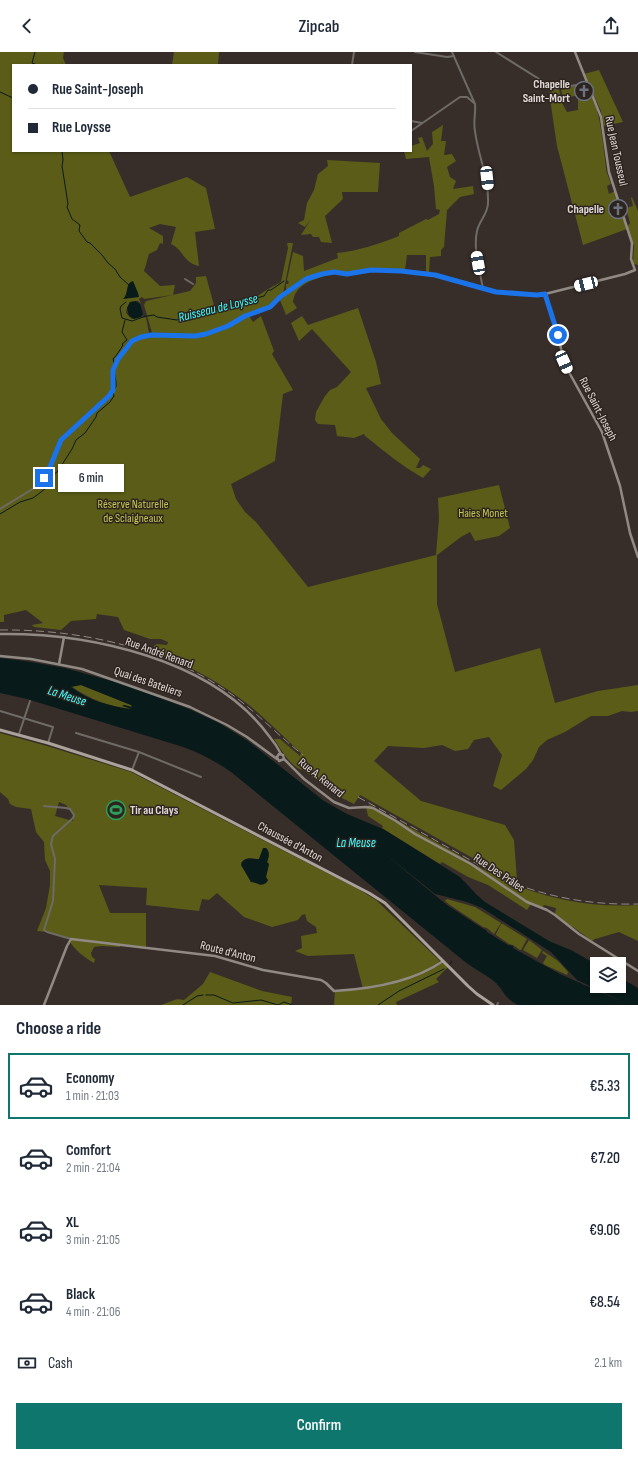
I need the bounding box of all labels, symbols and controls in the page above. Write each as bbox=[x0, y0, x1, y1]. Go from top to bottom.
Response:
icon: back bbox=[16, 15, 38, 37]
icon: share bbox=[600, 15, 622, 37]
text: Zipcab bbox=[298, 16, 340, 37]
place label: Chapelle Saint-Mort bbox=[523, 77, 570, 106]
text: Rue Saint-Joseph bbox=[52, 80, 143, 99]
church icon: Chapelle Saint-Mort bbox=[573, 80, 595, 102]
street label: Rue Jean Tousseul bbox=[601, 115, 631, 187]
text: Rue Loysse bbox=[52, 118, 111, 137]
car bbox=[480, 165, 494, 191]
church icon: Chapelle bbox=[607, 198, 629, 220]
place label: Chapelle bbox=[567, 202, 604, 217]
car bbox=[470, 250, 486, 276]
car bbox=[573, 275, 599, 293]
water label: Ruisseau de Loysse bbox=[176, 290, 260, 326]
route start bbox=[549, 326, 567, 344]
car bbox=[554, 349, 574, 375]
street label: Rue Saint-Joseph bbox=[576, 375, 620, 443]
callout: 6 min bbox=[58, 464, 124, 492]
route end bbox=[35, 469, 53, 487]
text: 6 min bbox=[79, 470, 103, 486]
park label: Réserve Naturelle de Sclaigneaux bbox=[98, 497, 169, 526]
park label: Haies Monet bbox=[458, 506, 508, 521]
street label: Rue André Renard bbox=[123, 634, 195, 672]
street label: Quai des Bateliers bbox=[112, 663, 184, 701]
water label: La Meuse bbox=[46, 682, 88, 710]
street label: Rue A. Renard bbox=[295, 755, 347, 801]
sports icon: Tir au Clays bbox=[105, 799, 127, 821]
place label: Tir au Clays bbox=[130, 803, 179, 818]
street label: Chaussée d'Anton bbox=[255, 819, 325, 865]
water label: La Meuse bbox=[336, 835, 376, 851]
street label: Rue Des Prâles bbox=[471, 850, 527, 896]
street label: Route d'Anton bbox=[199, 938, 257, 966]
map controls bbox=[590, 957, 626, 993]
button: layers bbox=[590, 957, 626, 993]
text: Choose a ride bbox=[16, 1018, 101, 1039]
icon: car bbox=[18, 1068, 54, 1104]
text: Economy bbox=[66, 1069, 115, 1088]
text: €5.33 bbox=[590, 1077, 620, 1096]
text: 1 min · 21:03 bbox=[66, 1088, 119, 1104]
icon: car bbox=[18, 1140, 54, 1176]
text: Comfort bbox=[66, 1141, 111, 1160]
text: €7.20 bbox=[590, 1149, 620, 1168]
text: 2 min · 21:04 bbox=[66, 1160, 120, 1176]
icon: car bbox=[18, 1212, 54, 1248]
text: XL bbox=[66, 1213, 79, 1232]
text: €9.06 bbox=[589, 1221, 620, 1240]
text: 3 min · 21:05 bbox=[66, 1232, 120, 1248]
icon: car bbox=[18, 1284, 54, 1320]
text: Black bbox=[66, 1285, 95, 1304]
text: €8.54 bbox=[589, 1293, 620, 1312]
text: 4 min · 21:06 bbox=[66, 1304, 120, 1320]
icon: cash bbox=[16, 1352, 38, 1374]
text: Cash bbox=[48, 1354, 73, 1373]
text: 2.1 km bbox=[594, 1355, 622, 1371]
button: Confirm bbox=[16, 1403, 622, 1449]

